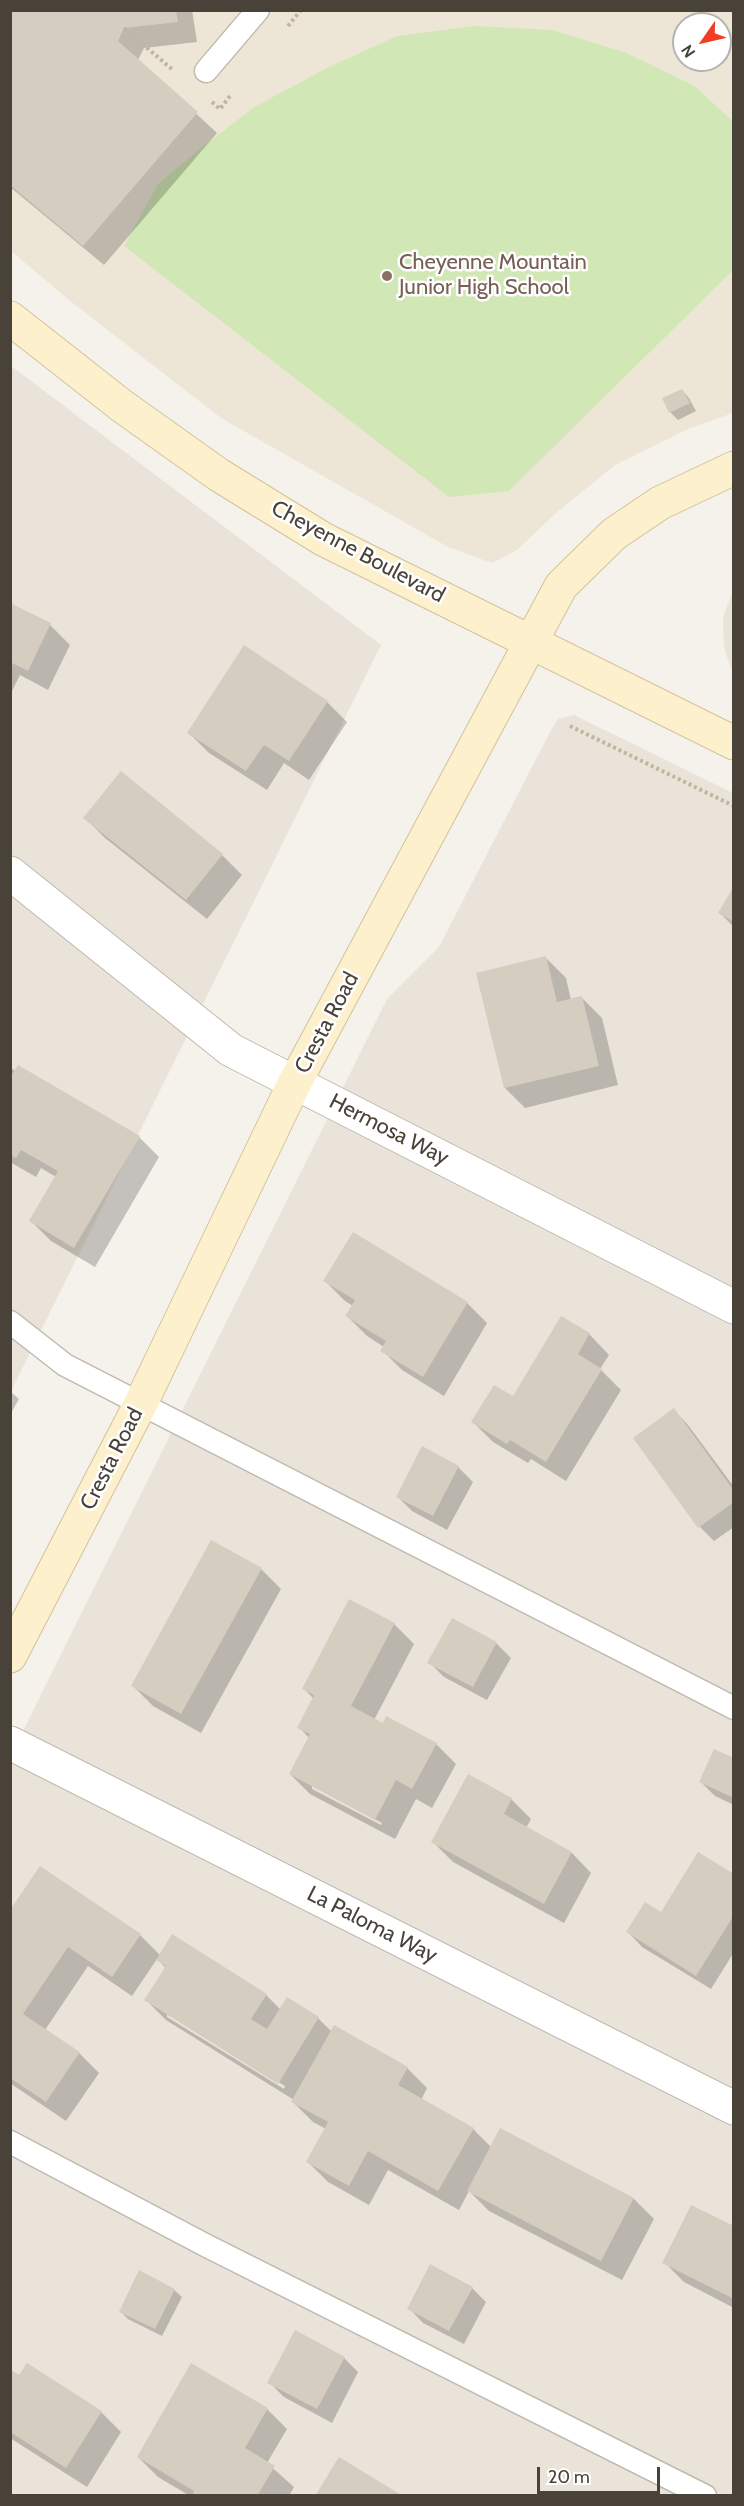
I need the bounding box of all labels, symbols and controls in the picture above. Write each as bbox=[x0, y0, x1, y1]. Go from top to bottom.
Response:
north arrow bbox=[672, 12, 732, 72]
text: N bbox=[677, 41, 699, 61]
place label: Cheyenne Mountain Junior High School bbox=[399, 250, 587, 302]
marker: Cheyenne Mountain Junior High School bbox=[380, 269, 394, 283]
street label: Cheyenne Boulevard bbox=[267, 495, 449, 609]
street label: Cresta Road bbox=[289, 968, 365, 1078]
street label: Hermosa Way bbox=[325, 1089, 453, 1171]
street label: Cresta Road bbox=[75, 1404, 149, 1514]
street label: La Paloma Way bbox=[303, 1881, 441, 1969]
scale bar bbox=[540, 2455, 663, 2493]
text: 20 m bbox=[548, 2466, 590, 2488]

